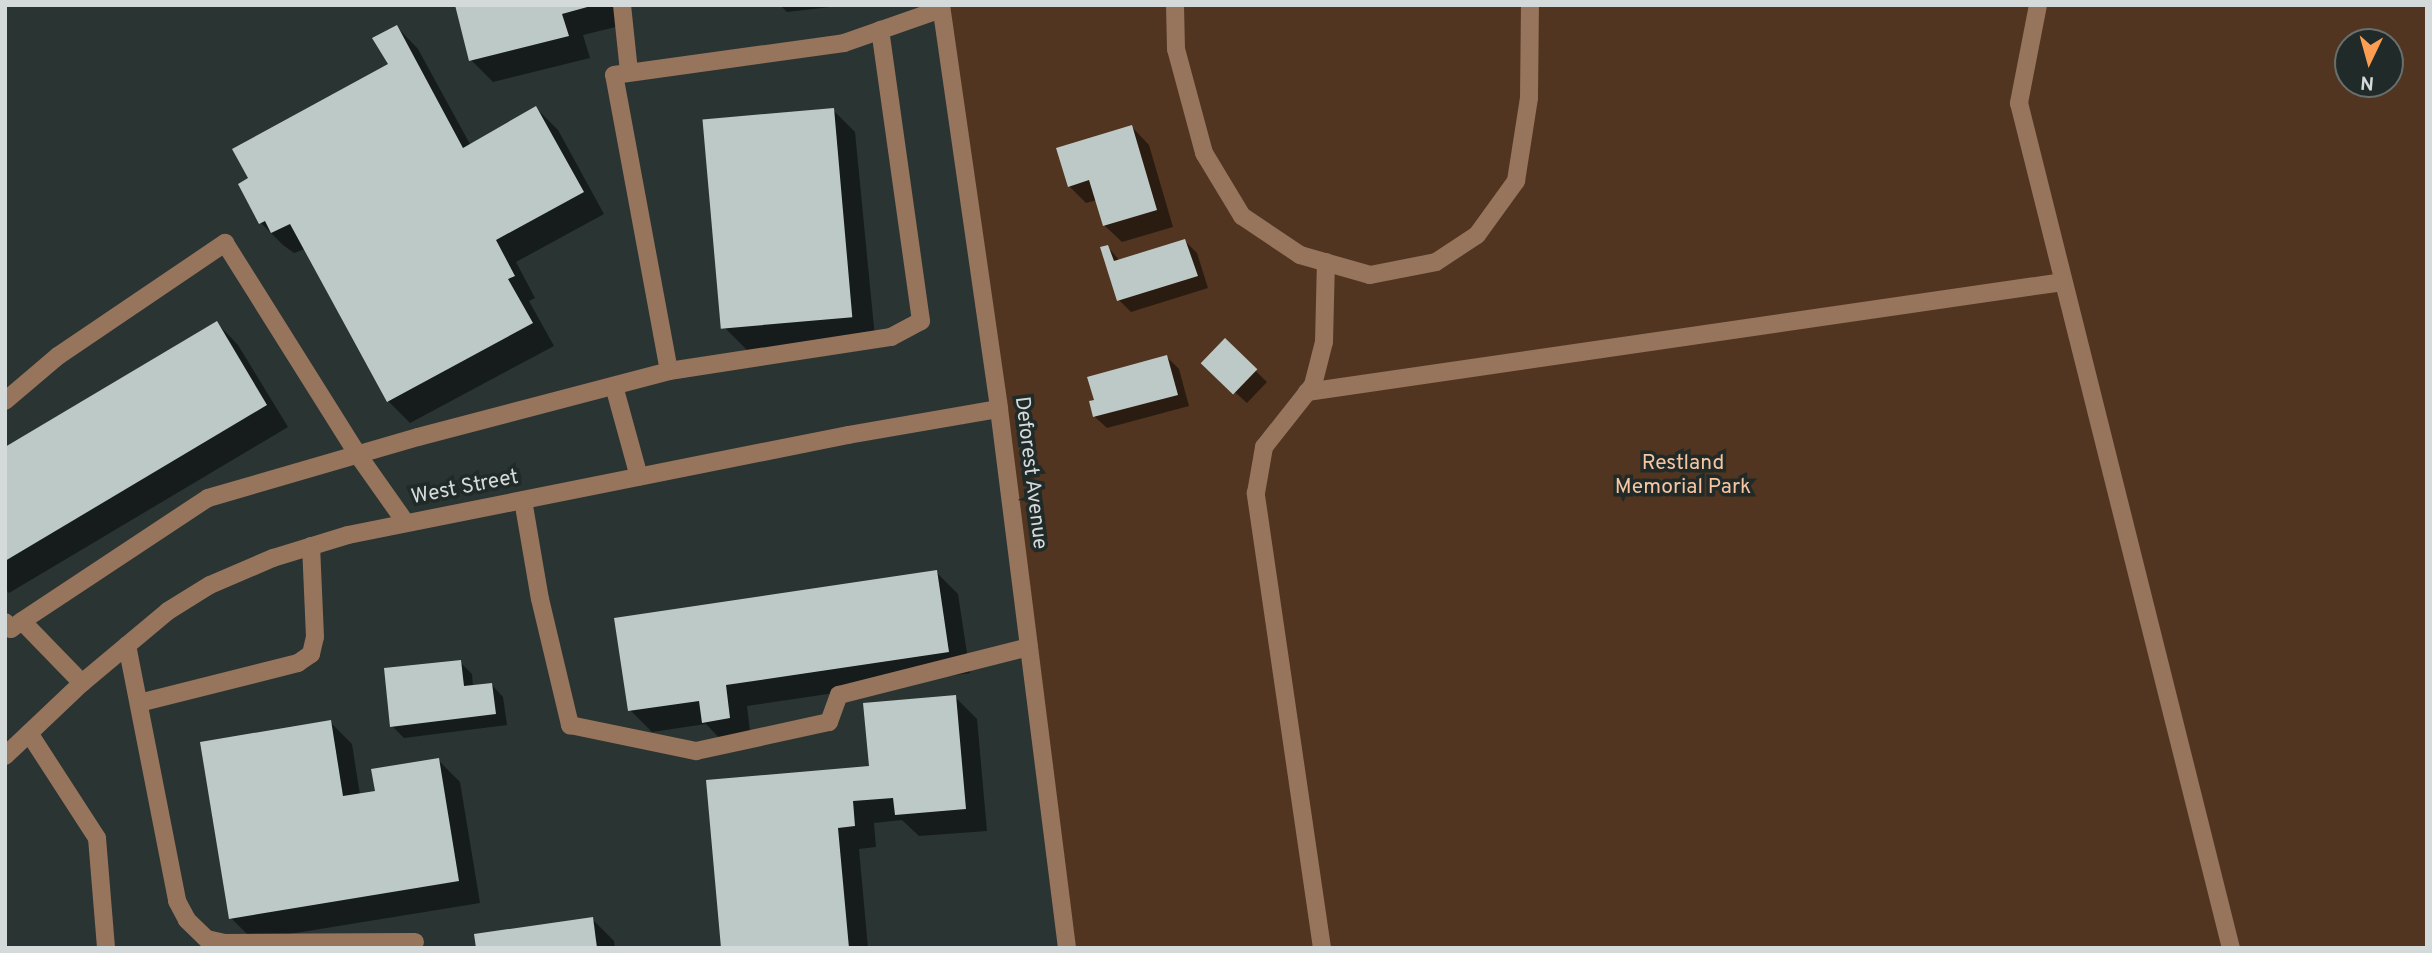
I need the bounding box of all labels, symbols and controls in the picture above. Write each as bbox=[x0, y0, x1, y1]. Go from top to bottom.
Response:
north arrow bbox=[2334, 28, 2404, 98]
text: N bbox=[2359, 69, 2375, 94]
street label: Deforest Avenue bbox=[1008, 395, 1052, 551]
park label: Restland Memorial Park bbox=[1615, 451, 1751, 501]
street label: West Street bbox=[409, 465, 521, 511]

